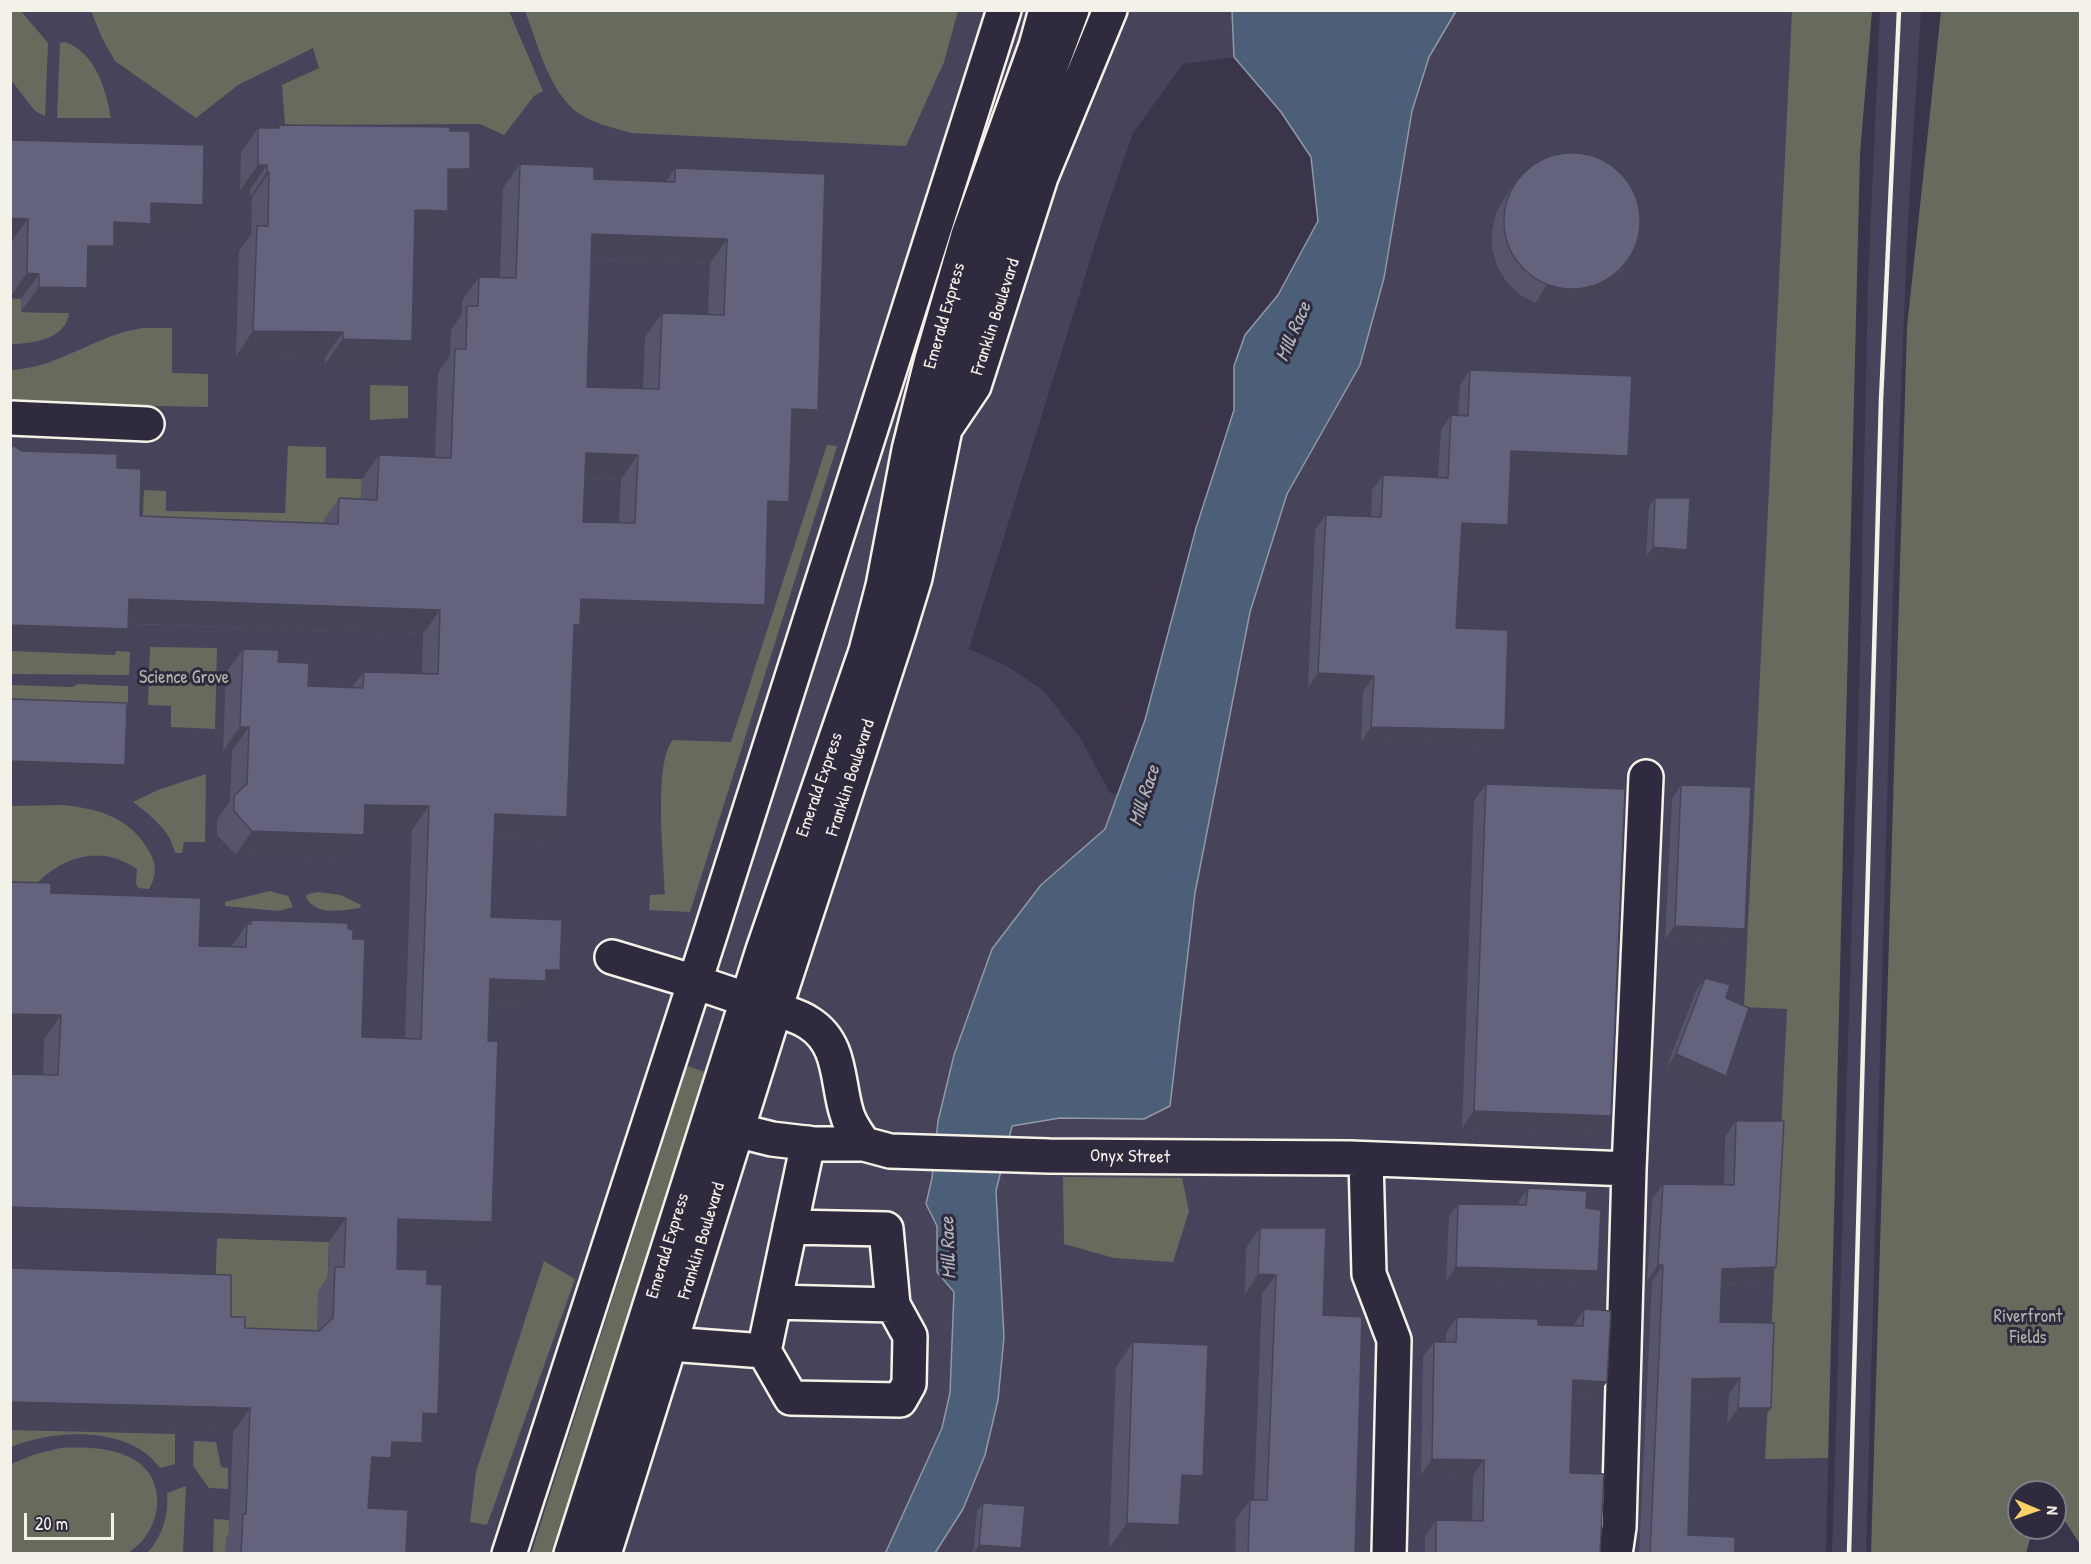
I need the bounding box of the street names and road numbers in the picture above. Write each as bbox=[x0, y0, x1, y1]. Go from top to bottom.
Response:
street label: Franklin Boulevard bbox=[967, 256, 1025, 378]
street label: Emerald Express bbox=[920, 261, 970, 371]
street label: Franklin Boulevard bbox=[822, 717, 880, 839]
street label: Emerald Express bbox=[792, 730, 848, 840]
street label: Onyx Street bbox=[1090, 1146, 1170, 1168]
street label: Franklin Boulevard bbox=[674, 1180, 730, 1302]
street label: Emerald Express bbox=[642, 1191, 694, 1301]

